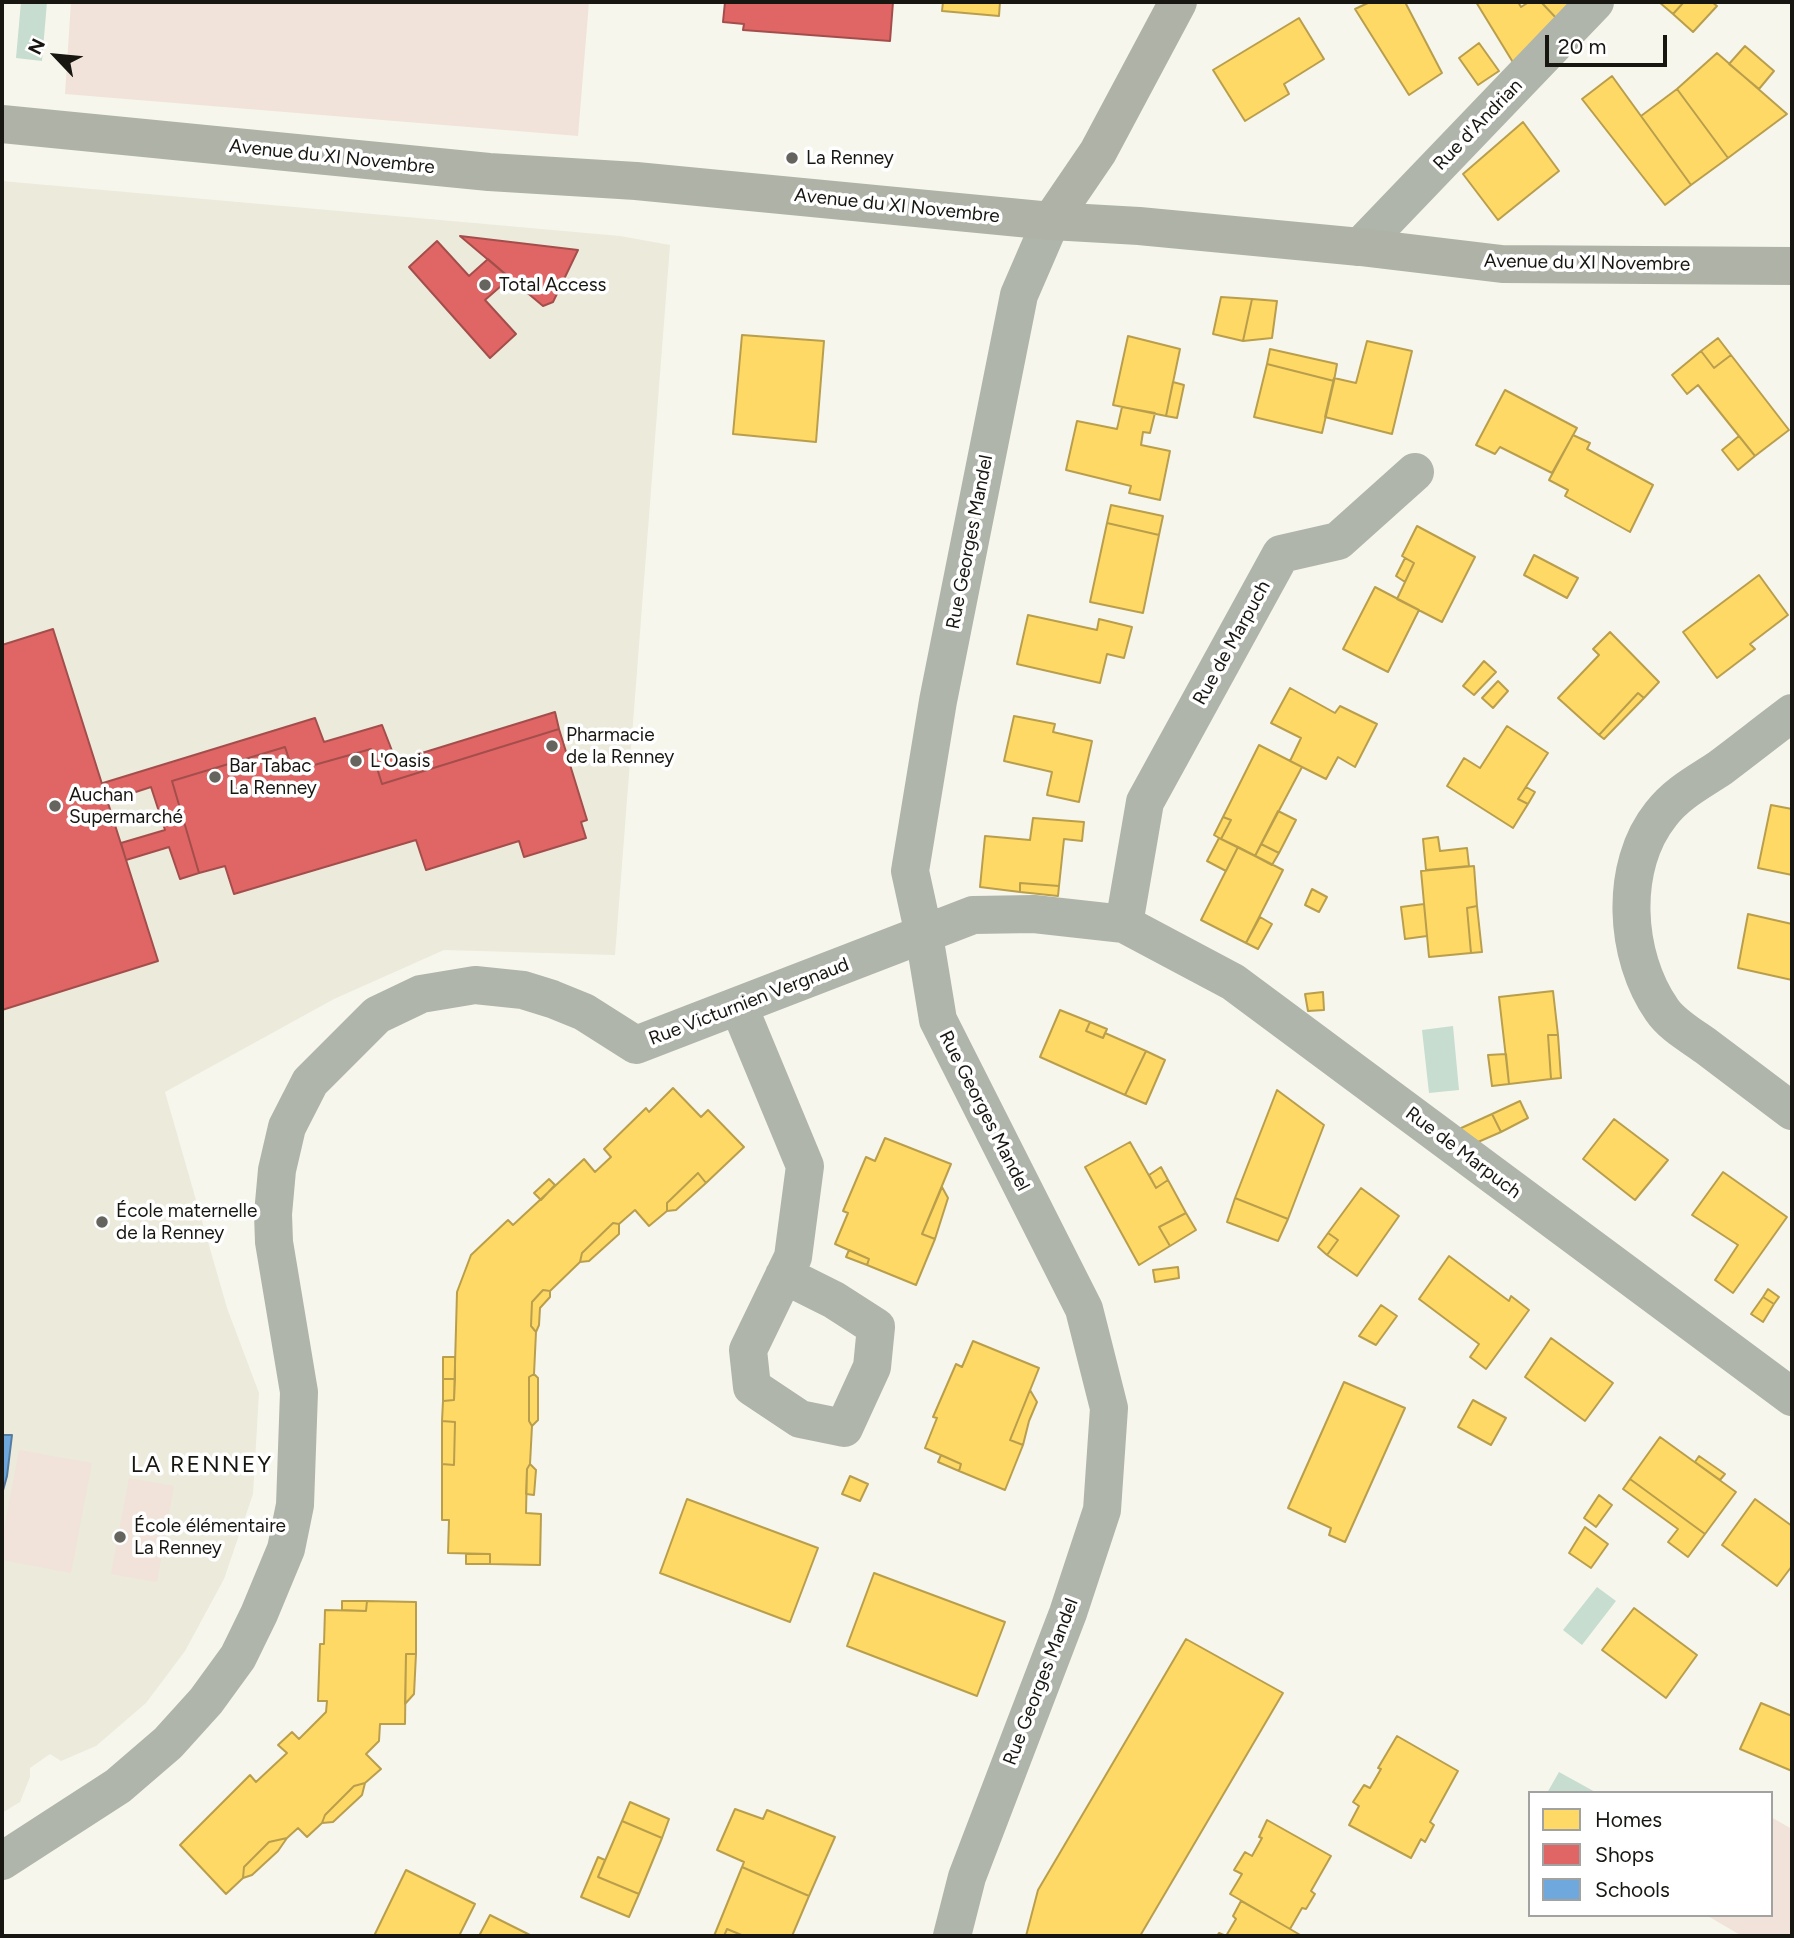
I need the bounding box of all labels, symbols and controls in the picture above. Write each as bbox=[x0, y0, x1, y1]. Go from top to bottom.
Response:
north arrow bbox=[21, 21, 91, 91]
scale bar bbox=[1549, 21, 1672, 65]
text: 20 m bbox=[1558, 34, 1606, 59]
text: N bbox=[23, 35, 50, 58]
street label: Rue d'Andrian bbox=[1429, 75, 1527, 175]
street label: Avenue du XI Novembre bbox=[228, 135, 436, 179]
place label: La Renney bbox=[806, 147, 894, 169]
marker: La Renney bbox=[784, 150, 800, 166]
street label: Avenue du XI Novembre bbox=[793, 184, 1001, 228]
street label: Avenue du XI Novembre bbox=[1484, 250, 1690, 276]
place label: Total Access bbox=[499, 274, 606, 296]
marker: Total Access bbox=[477, 277, 493, 293]
street label: Rue Georges Mandel bbox=[942, 453, 998, 631]
street label: Rue de Marpuch bbox=[1188, 577, 1276, 709]
place label: Pharmacie de la Renney bbox=[566, 724, 674, 768]
marker: Pharmacie de la Renney bbox=[544, 738, 560, 754]
place label: L'Oasis bbox=[370, 750, 430, 772]
marker: L'Oasis bbox=[348, 753, 364, 769]
place label: Bar Tabac La Renney bbox=[229, 755, 317, 799]
marker: Bar Tabac La Renney bbox=[207, 769, 223, 785]
place label: Auchan Supermarché bbox=[69, 784, 183, 828]
marker: Auchan Supermarché bbox=[47, 798, 63, 814]
street label: Rue Victurnien Vergnaud bbox=[646, 953, 852, 1051]
street label: Rue Georges Mandel bbox=[934, 1027, 1034, 1195]
street label: Rue de Marpuch bbox=[1401, 1102, 1525, 1204]
place label: École maternelle de la Renney bbox=[116, 1200, 257, 1244]
marker: École maternelle de la Renney bbox=[94, 1214, 110, 1230]
district label: LA RENNEY bbox=[132, 1451, 272, 1479]
place label: École élémentaire La Renney bbox=[134, 1515, 286, 1559]
marker: École élémentaire La Renney bbox=[112, 1529, 128, 1545]
street label: Rue Georges Mandel bbox=[999, 1595, 1083, 1769]
legend bbox=[1528, 1791, 1773, 1917]
text: Homes bbox=[1595, 1807, 1662, 1832]
text: Shops bbox=[1595, 1842, 1654, 1867]
text: Schools bbox=[1595, 1877, 1670, 1902]

